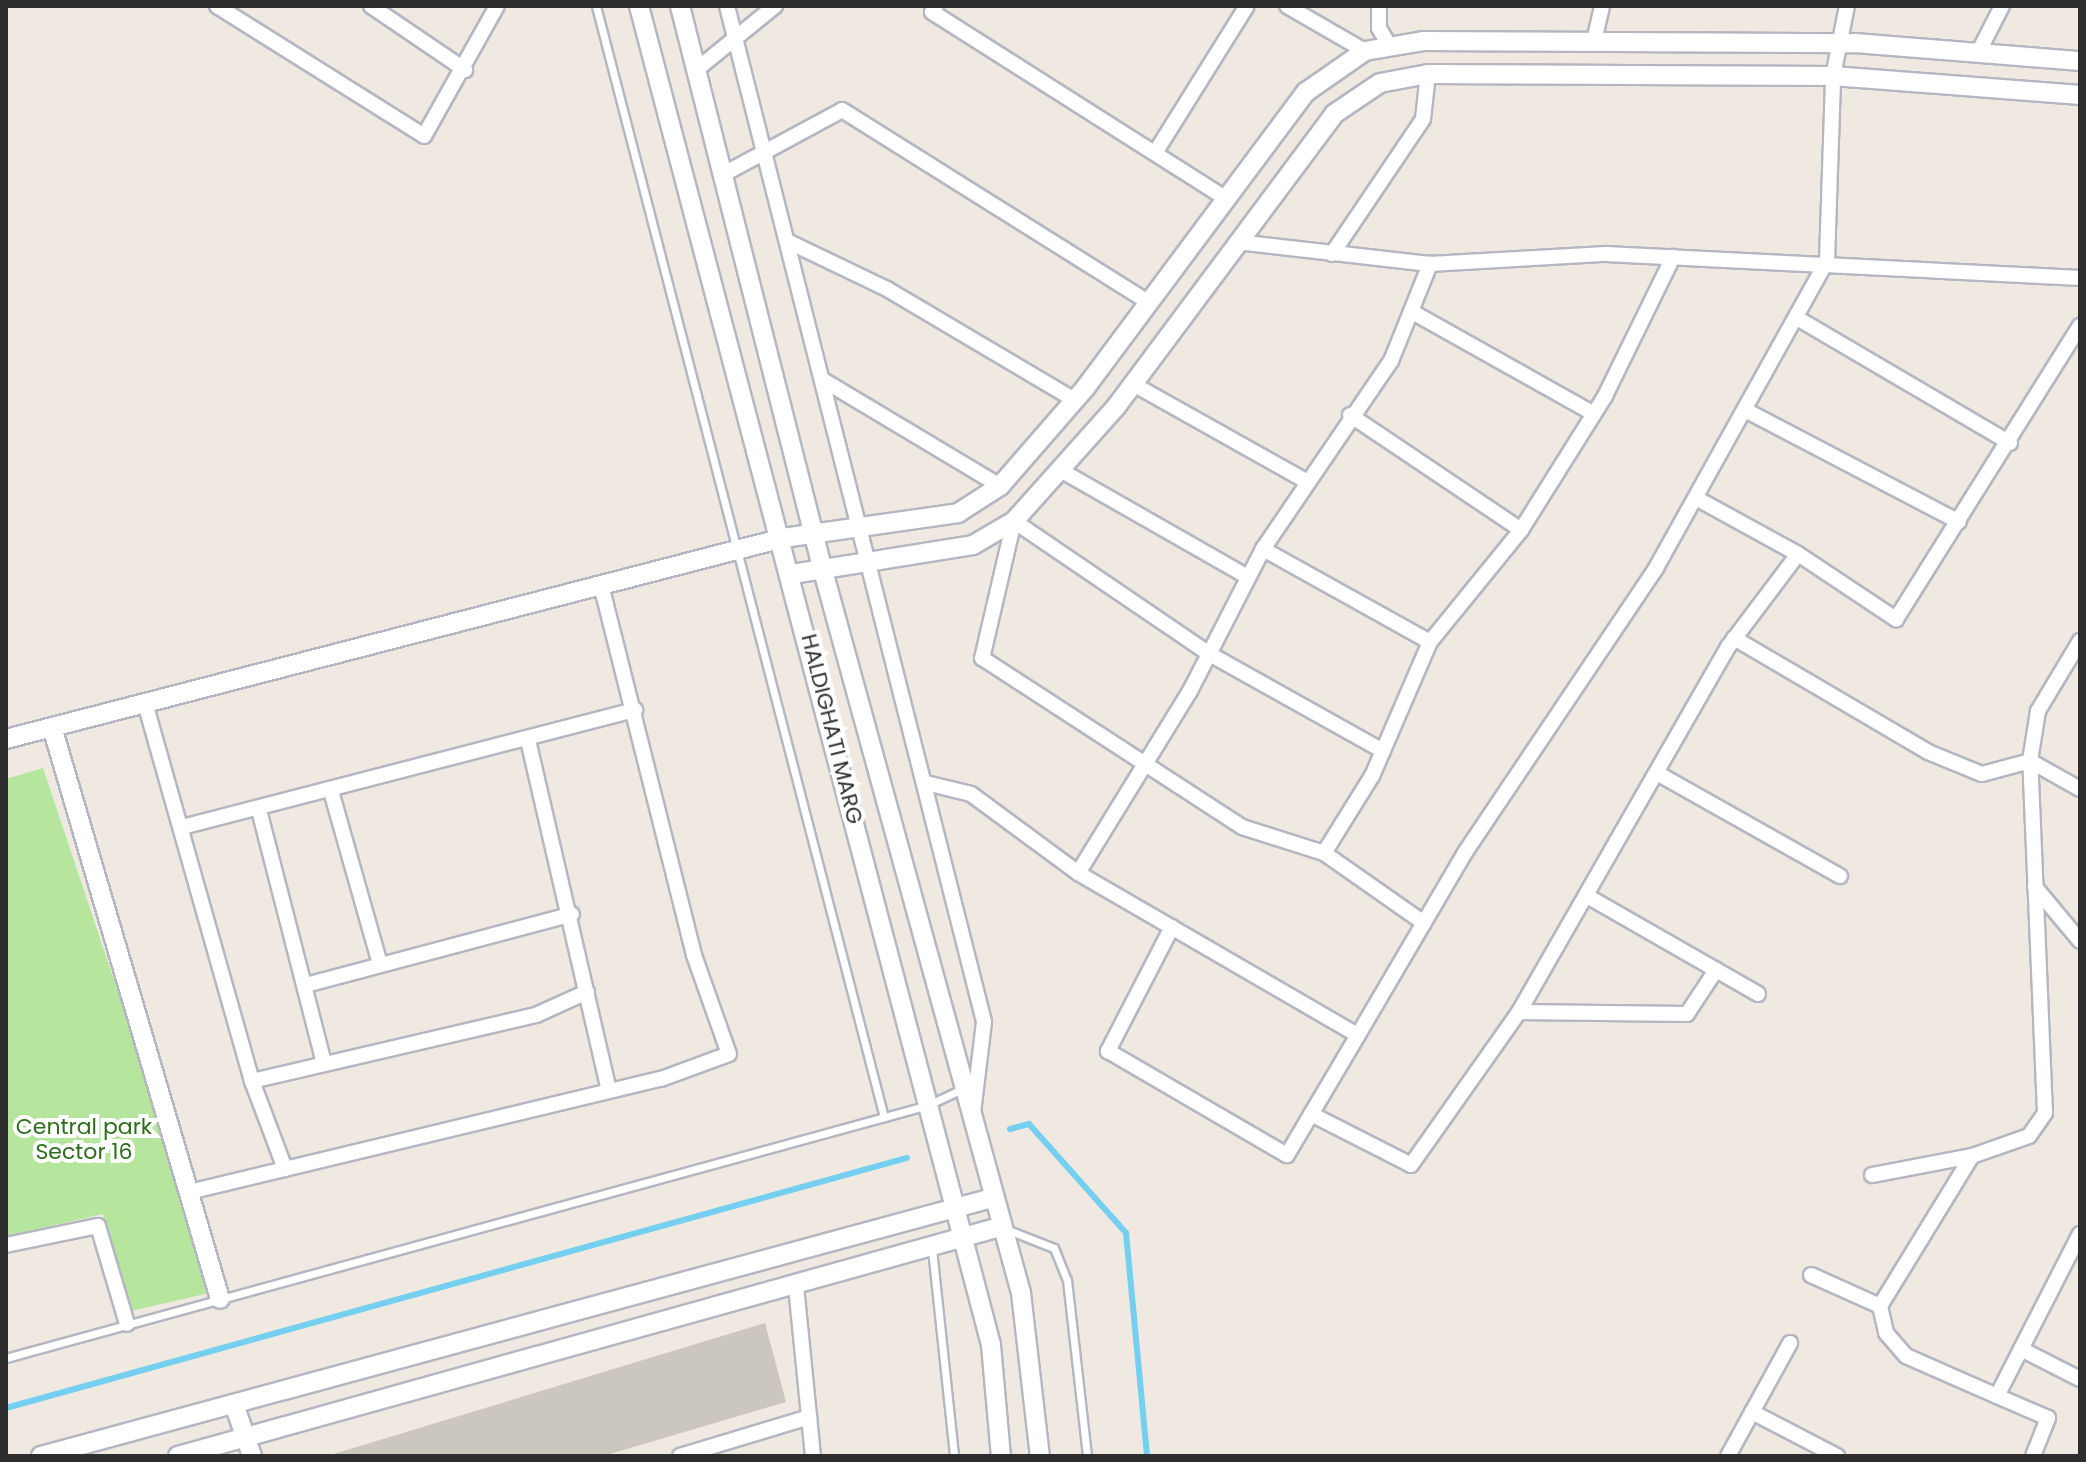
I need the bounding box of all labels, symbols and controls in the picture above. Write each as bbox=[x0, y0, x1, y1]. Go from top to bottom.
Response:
street label: HALDIGHATI MARG bbox=[796, 631, 868, 827]
park label: Central park Sector 16 bbox=[16, 1113, 152, 1164]

